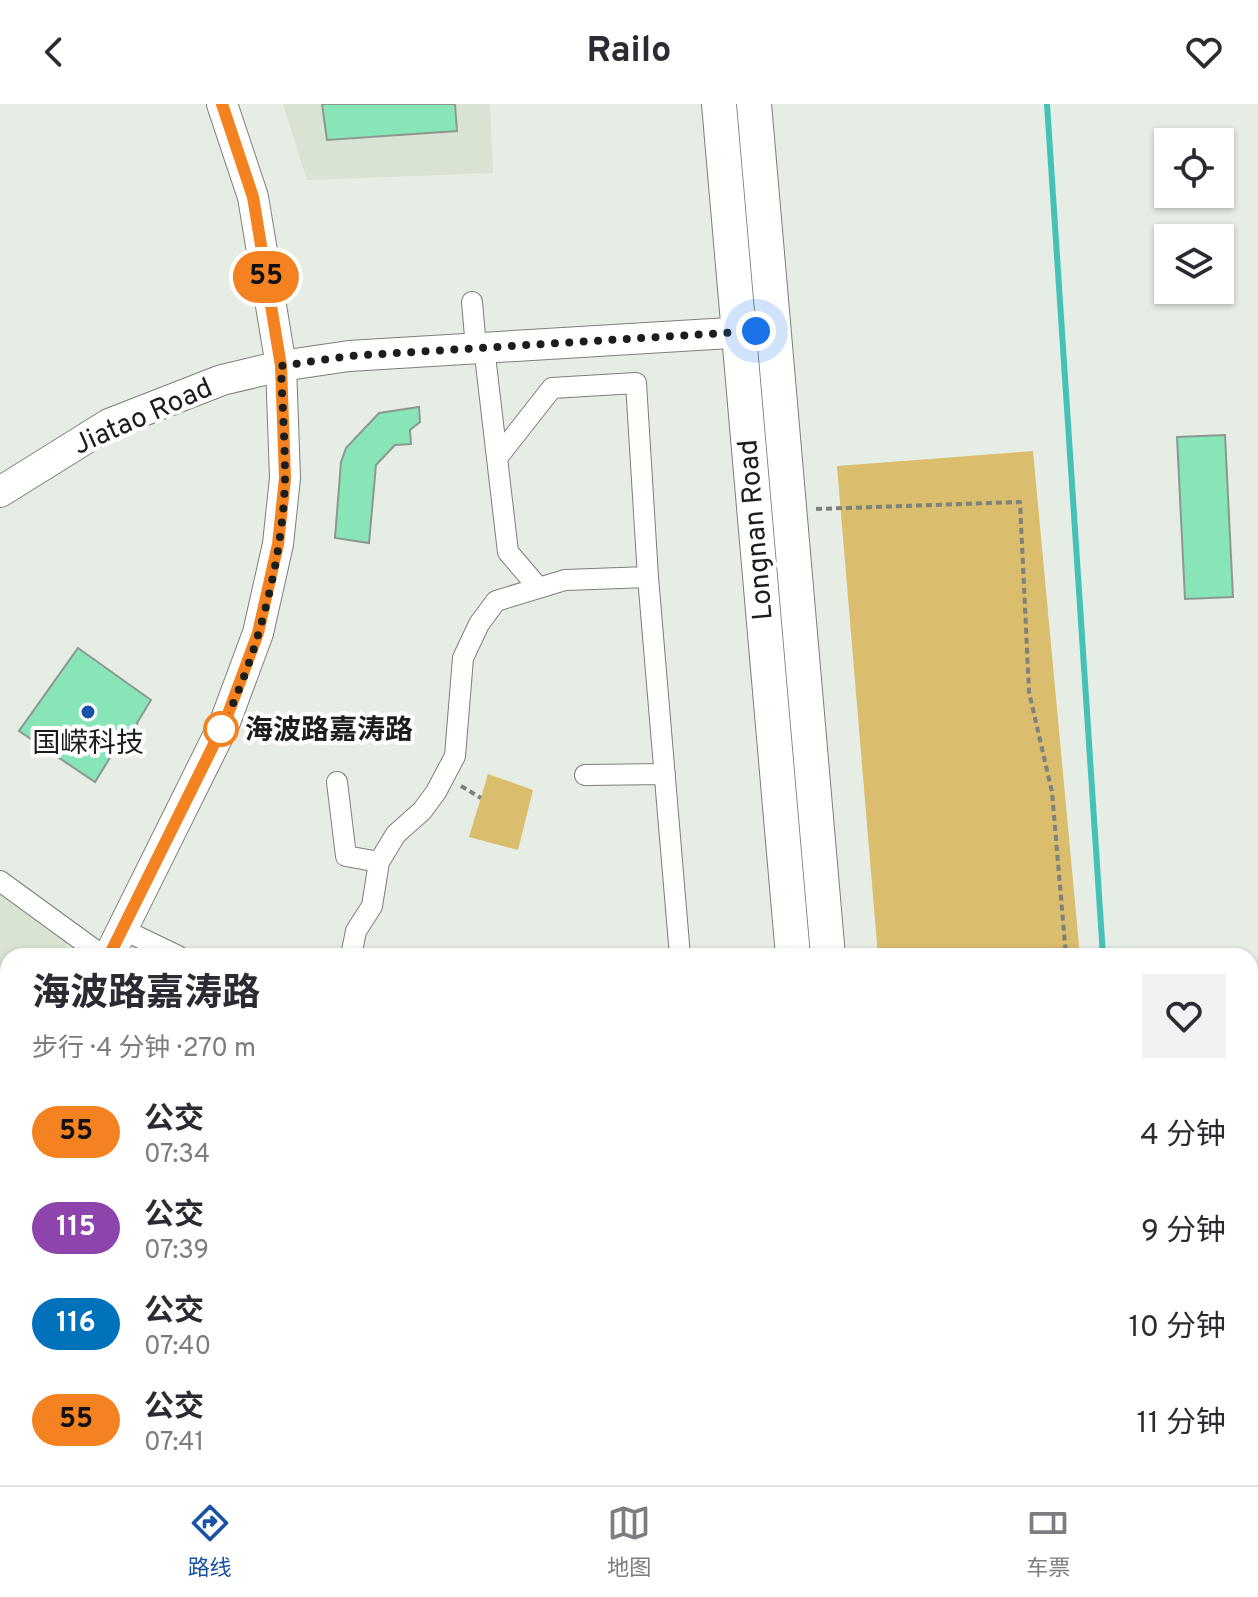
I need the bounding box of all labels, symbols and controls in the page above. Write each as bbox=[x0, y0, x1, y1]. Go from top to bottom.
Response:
text: Railo bbox=[586, 29, 672, 75]
icon: back bbox=[32, 30, 76, 74]
icon: heart bbox=[1182, 30, 1226, 74]
map controls bbox=[1154, 128, 1234, 304]
button: locate bbox=[1154, 128, 1234, 208]
button: layers bbox=[1154, 224, 1234, 304]
line badge: 55 bbox=[230, 251, 302, 303]
text: 55 bbox=[249, 259, 283, 295]
your location bbox=[736, 311, 776, 351]
street label: Jiatao Road bbox=[68, 371, 219, 465]
street label: Longnan Road bbox=[731, 438, 783, 622]
marker: 国嵘科技 bbox=[79, 703, 97, 721]
marker: 海波路嘉涛路 bbox=[204, 712, 238, 746]
place label: 海波路嘉涛路 bbox=[245, 714, 413, 750]
place label: 国嵘科技 bbox=[32, 727, 144, 763]
text: 海波路嘉涛路 bbox=[32, 971, 260, 1020]
button: heart bbox=[1142, 974, 1226, 1058]
text: 步行 · 4 分钟 · 270 m bbox=[32, 1033, 256, 1066]
text: 公交 bbox=[144, 1102, 204, 1139]
text: 55 bbox=[59, 1114, 93, 1150]
text: 4 分钟 bbox=[1140, 1118, 1226, 1155]
text: 07:34 bbox=[144, 1139, 210, 1172]
text: 公交 bbox=[144, 1198, 204, 1235]
text: 115 bbox=[56, 1210, 96, 1246]
text: 9 分钟 bbox=[1141, 1214, 1226, 1251]
text: 07:39 bbox=[144, 1235, 209, 1268]
text: 公交 bbox=[144, 1294, 204, 1331]
text: 116 bbox=[56, 1306, 96, 1342]
text: 10 分钟 bbox=[1128, 1310, 1226, 1347]
text: 07:40 bbox=[144, 1331, 211, 1364]
text: 公交 bbox=[144, 1390, 204, 1427]
text: 55 bbox=[59, 1402, 93, 1438]
text: 11 分钟 bbox=[1137, 1406, 1226, 1443]
text: 07:41 bbox=[144, 1427, 204, 1460]
tab: 路线 bbox=[188, 1501, 232, 1583]
tab: 地图 bbox=[607, 1501, 651, 1583]
tab: 车票 bbox=[1026, 1501, 1070, 1583]

